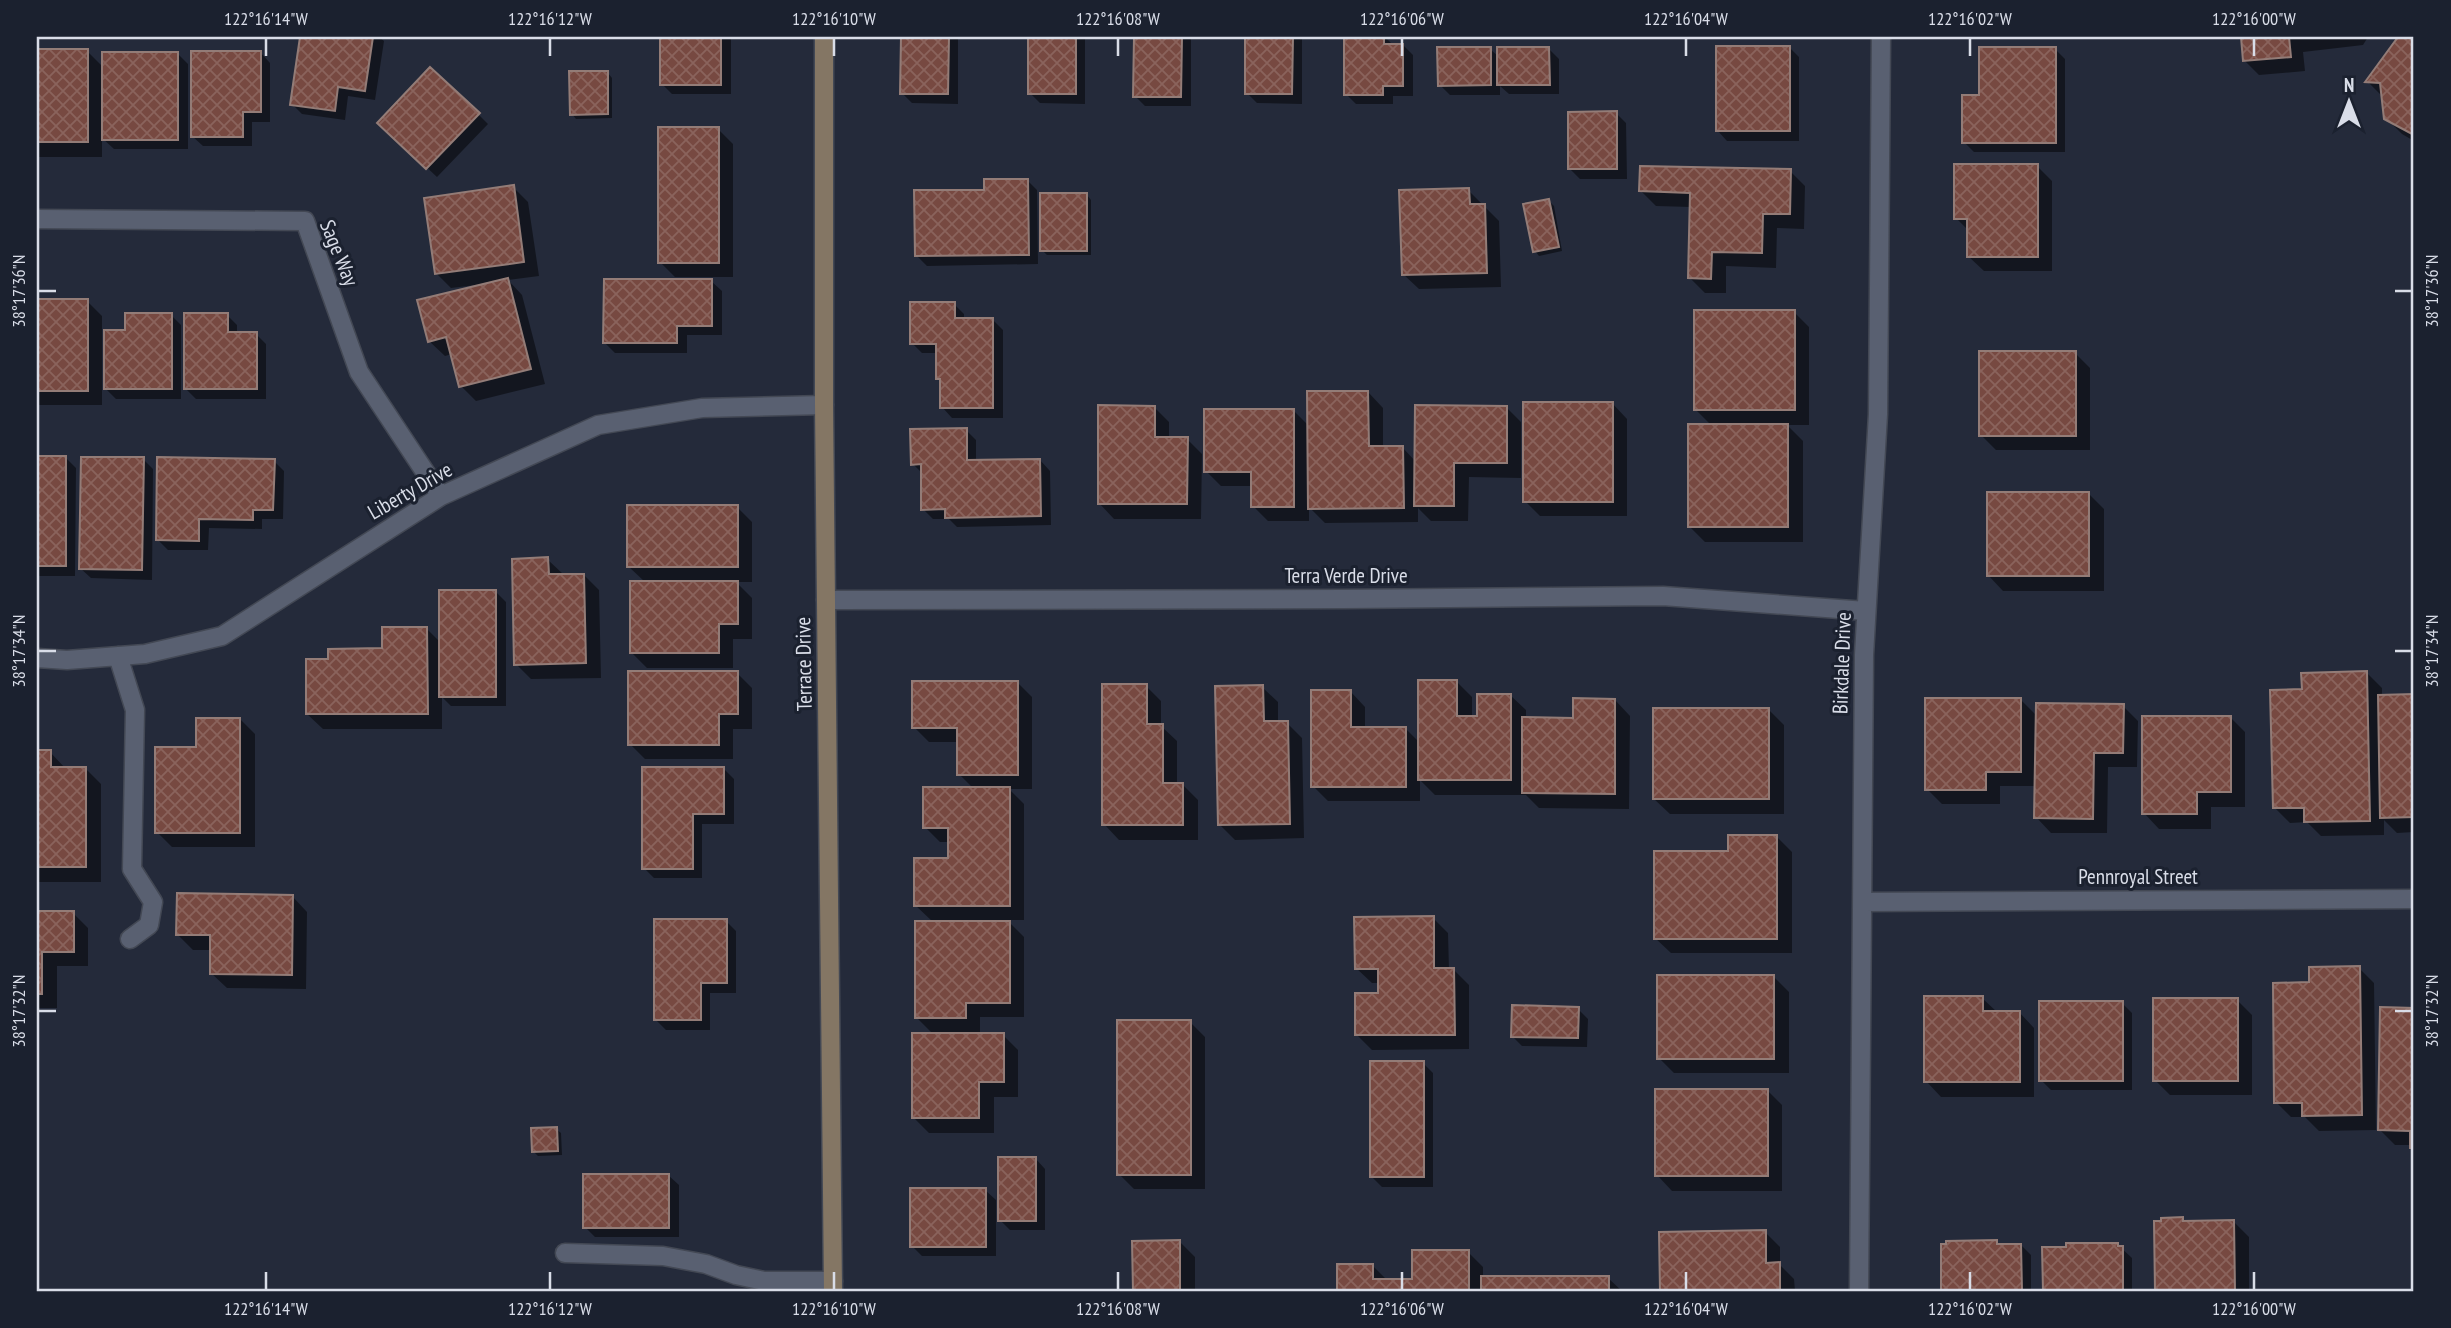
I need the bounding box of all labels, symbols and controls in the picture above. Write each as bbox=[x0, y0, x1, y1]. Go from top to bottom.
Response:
text: 122°16'14"W bbox=[224, 7, 308, 30]
text: 122°16'12"W bbox=[508, 7, 592, 30]
text: 122°16'10"W bbox=[792, 7, 876, 30]
text: 122°16'08"W bbox=[1076, 7, 1160, 30]
text: 122°16'06"W bbox=[1360, 7, 1444, 30]
text: 122°16'04"W bbox=[1644, 7, 1728, 30]
text: 122°16'02"W bbox=[1928, 7, 2012, 30]
text: 122°16'00"W bbox=[2212, 7, 2296, 30]
north arrow bbox=[2314, 66, 2384, 136]
text: N bbox=[2344, 73, 2354, 97]
street label: Sage Way bbox=[314, 216, 365, 290]
text: 38°17'36"N bbox=[7, 255, 30, 327]
text: 38°17'36"N bbox=[2420, 255, 2443, 327]
street label: Liberty Drive bbox=[363, 456, 457, 525]
street label: Terra Verde Drive bbox=[1284, 562, 1408, 589]
street label: Birkdale Drive bbox=[1826, 612, 1857, 714]
text: 38°17'34"N bbox=[7, 615, 30, 687]
text: 38°17'34"N bbox=[2420, 615, 2443, 687]
street label: Terrace Drive bbox=[789, 617, 818, 711]
street label: Pennroyal Street bbox=[2078, 863, 2198, 890]
text: 38°17'32"N bbox=[7, 975, 30, 1047]
text: 38°17'32"N bbox=[2420, 975, 2443, 1047]
text: 122°16'14"W bbox=[224, 1297, 308, 1320]
text: 122°16'12"W bbox=[508, 1297, 592, 1320]
text: 122°16'10"W bbox=[792, 1297, 876, 1320]
text: 122°16'08"W bbox=[1076, 1297, 1160, 1320]
text: 122°16'06"W bbox=[1360, 1297, 1444, 1320]
text: 122°16'04"W bbox=[1644, 1297, 1728, 1320]
text: 122°16'02"W bbox=[1928, 1297, 2012, 1320]
text: 122°16'00"W bbox=[2212, 1297, 2296, 1320]

